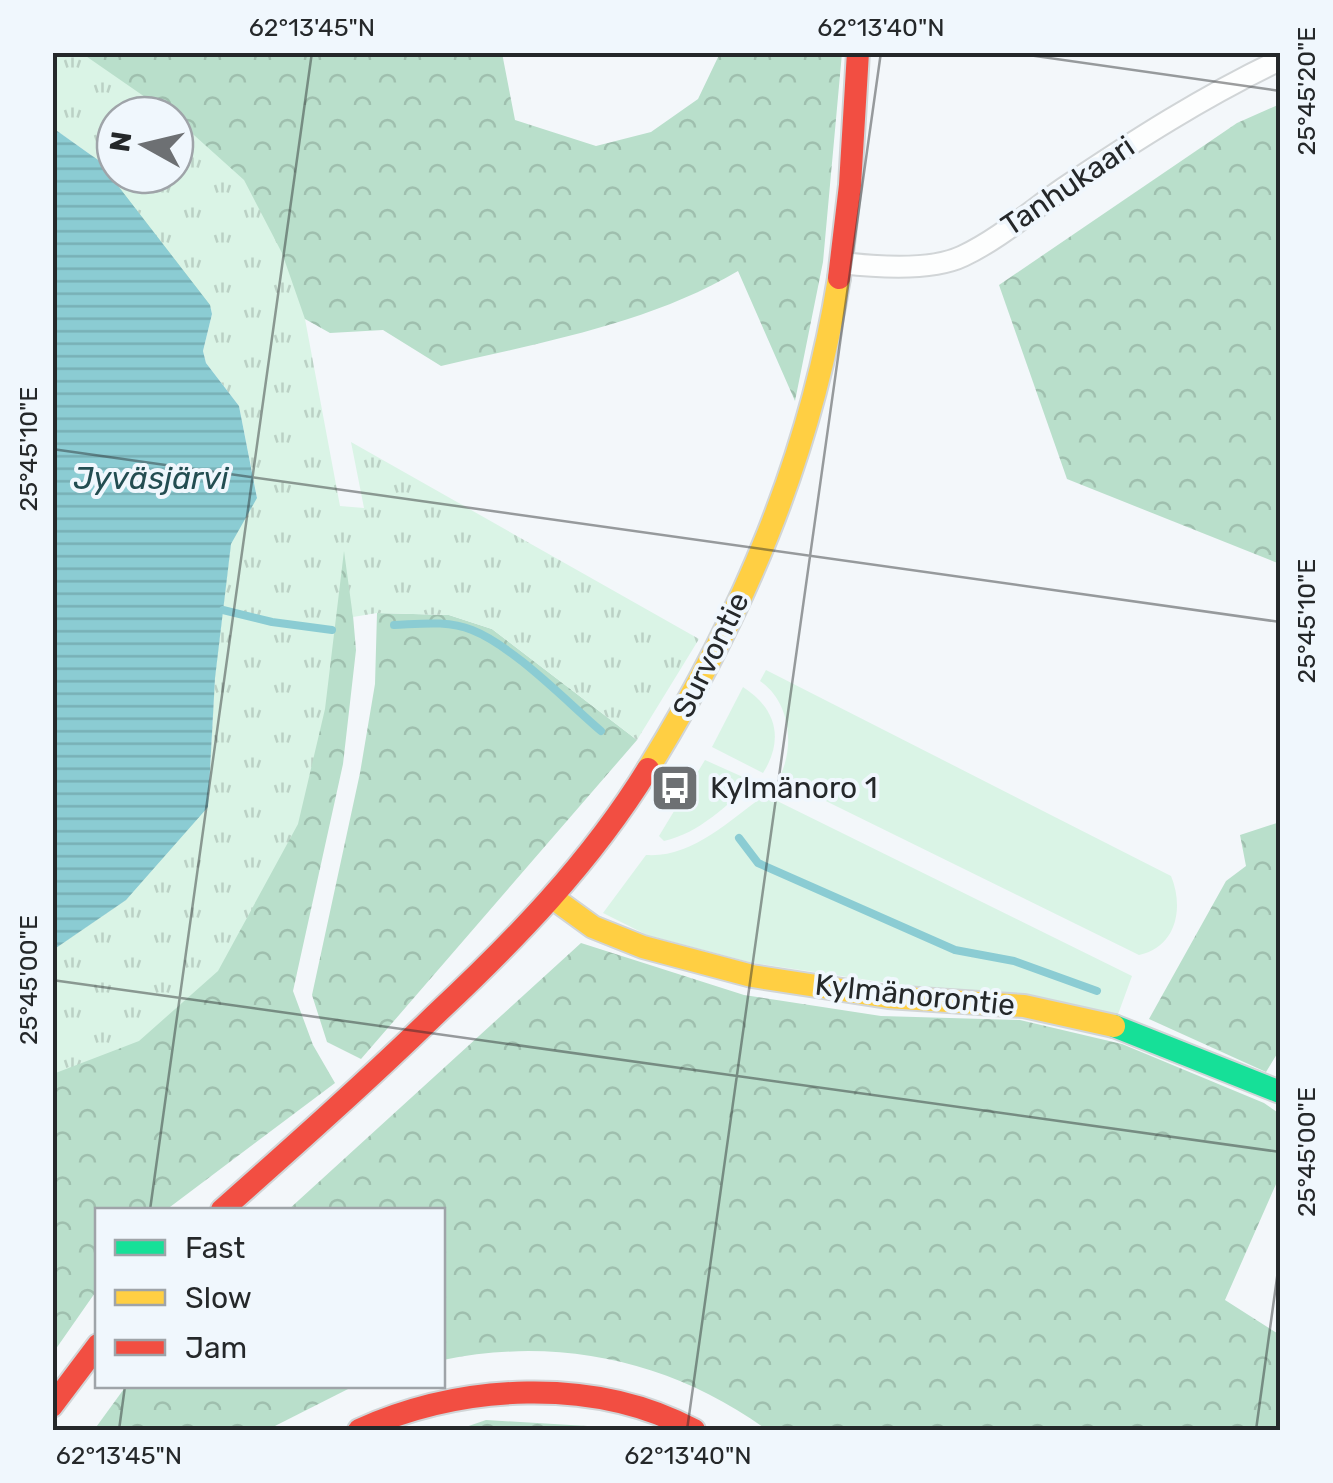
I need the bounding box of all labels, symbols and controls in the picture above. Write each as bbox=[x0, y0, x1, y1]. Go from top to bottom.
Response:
text: 62°13'45"N bbox=[249, 13, 375, 42]
text: 62°13'40"N bbox=[817, 13, 945, 42]
text: 25°45'20"E bbox=[1292, 26, 1321, 156]
north arrow bbox=[95, 95, 195, 195]
street label: Tanhukaari bbox=[995, 128, 1141, 244]
text: N bbox=[103, 129, 138, 154]
text: 25°45'10"E bbox=[14, 386, 43, 512]
water label: Jyväsjärvi bbox=[73, 459, 230, 497]
text: 25°45'10"E bbox=[1292, 558, 1321, 684]
street label: Survontie bbox=[665, 586, 757, 724]
bus stop icon: Kylmänoro 1 bbox=[649, 762, 701, 814]
place label: Kylmänoro 1 bbox=[710, 770, 878, 806]
text: 25°45'00"E bbox=[14, 915, 43, 1045]
street label: Kylmänorontie bbox=[813, 967, 1017, 1023]
text: 25°45'00"E bbox=[1292, 1087, 1321, 1217]
legend bbox=[95, 1208, 445, 1388]
text: Fast bbox=[185, 1230, 245, 1266]
text: Slow bbox=[185, 1280, 252, 1316]
text: Jam bbox=[185, 1330, 247, 1366]
text: 62°13'45"N bbox=[56, 1441, 182, 1470]
text: 62°13'40"N bbox=[624, 1441, 752, 1470]

